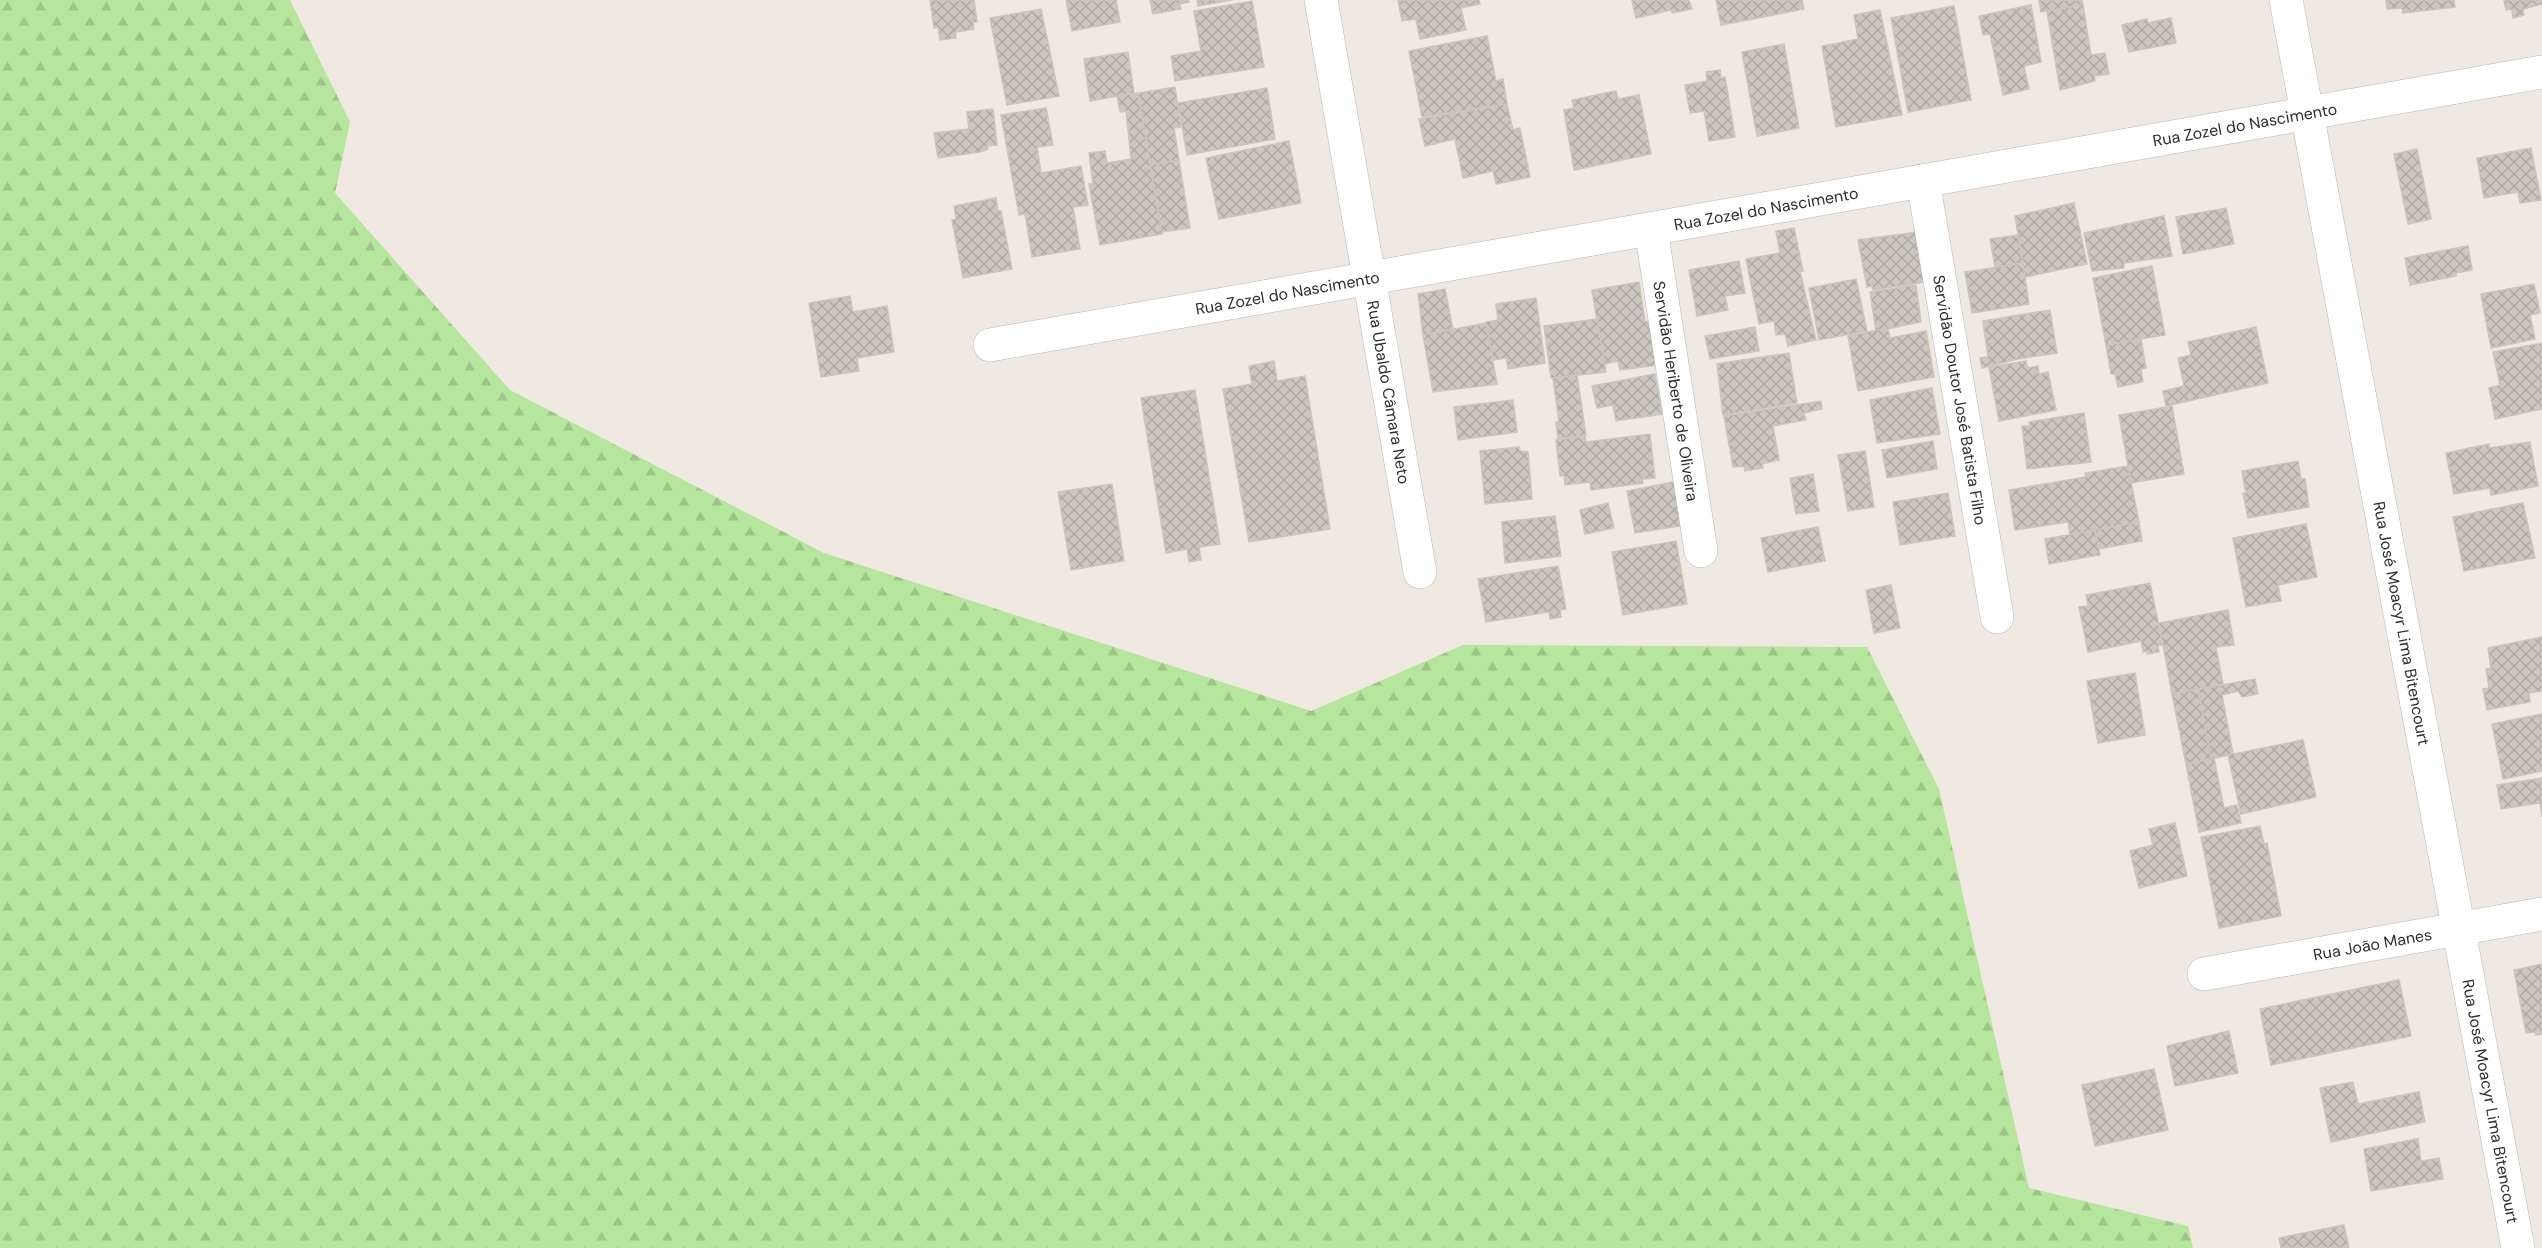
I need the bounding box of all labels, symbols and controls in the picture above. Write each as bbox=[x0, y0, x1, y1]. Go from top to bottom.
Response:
street label: Rua Zozel do Nascimento bbox=[2151, 98, 2339, 151]
street label: Rua Zozel do Nascimento bbox=[1672, 182, 1860, 235]
street label: Rua Zozel do Nascimento bbox=[1194, 266, 1381, 319]
street label: Servidão Doutor José Batista Filho bbox=[1929, 273, 1992, 527]
street label: Servidão Heriberto de Oliveira bbox=[1649, 279, 1704, 503]
street label: Rua Ubaldo Câmara Neto bbox=[1363, 299, 1415, 486]
street label: Rua José Moacyr Lima Bitencourt bbox=[2369, 500, 2435, 747]
street label: Rua João Manes bbox=[2311, 923, 2433, 965]
street label: Rua José Moacyr Lima Bitencourt bbox=[2458, 977, 2524, 1225]

